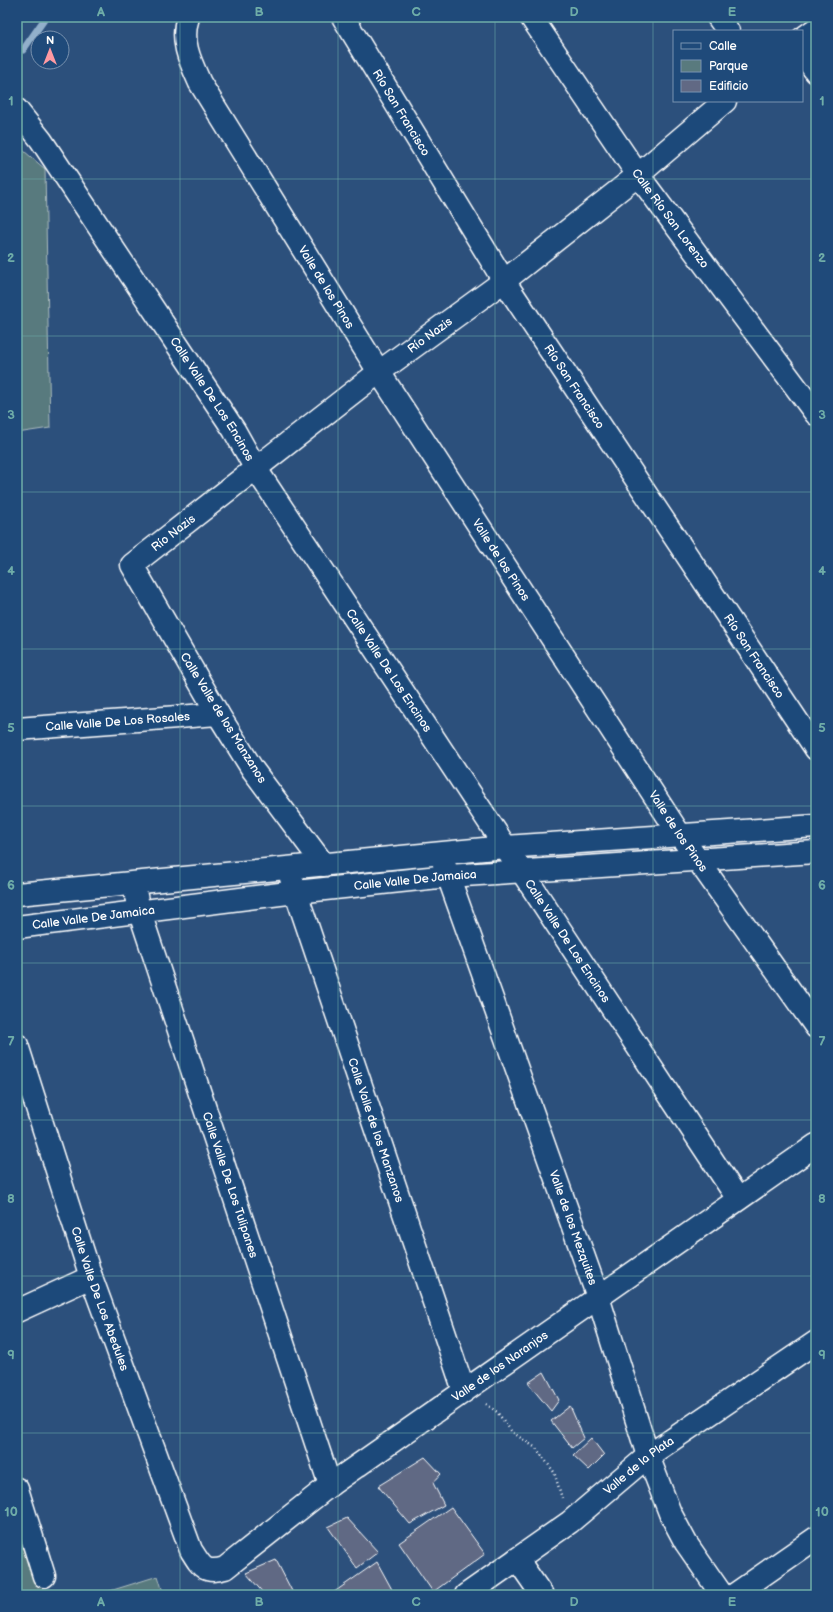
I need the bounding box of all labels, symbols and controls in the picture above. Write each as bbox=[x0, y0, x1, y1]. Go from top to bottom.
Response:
text: A bbox=[96, 4, 105, 20]
text: B bbox=[254, 4, 264, 20]
text: C bbox=[411, 4, 421, 20]
text: D bbox=[569, 4, 579, 20]
text: E bbox=[728, 4, 737, 20]
north arrow bbox=[30, 30, 70, 70]
legend bbox=[673, 30, 803, 102]
text: N bbox=[46, 34, 54, 47]
text: Calle bbox=[709, 39, 737, 54]
text: Parque bbox=[709, 59, 748, 74]
street label: Río San Francisco bbox=[369, 67, 433, 159]
text: Edificio bbox=[709, 79, 749, 94]
text: 1 bbox=[8, 93, 14, 109]
text: 1 bbox=[819, 93, 825, 109]
street label: Calle Río San Lorenzo bbox=[628, 166, 712, 271]
street label: Valle de los Pinos bbox=[295, 243, 358, 331]
text: 2 bbox=[7, 250, 15, 266]
text: 2 bbox=[818, 250, 826, 266]
street label: Río Nazis bbox=[404, 314, 455, 356]
street label: Calle Valle De Los Encinos bbox=[167, 334, 258, 464]
street label: Río San Francisco bbox=[541, 341, 608, 432]
text: 3 bbox=[7, 407, 15, 423]
text: 3 bbox=[818, 407, 826, 423]
street label: Río Nazis bbox=[148, 511, 198, 555]
street label: Valle de los Pinos bbox=[469, 516, 533, 604]
text: 4 bbox=[7, 563, 15, 579]
text: 4 bbox=[818, 563, 826, 579]
street label: Calle Valle De Los Encinos bbox=[343, 606, 435, 735]
street label: Río San Francisco bbox=[720, 611, 788, 701]
street label: Calle Valle de los Manzanos bbox=[177, 650, 269, 786]
street label: Calle Valle De Los Rosales bbox=[45, 709, 191, 734]
text: 5 bbox=[7, 720, 15, 736]
text: 5 bbox=[818, 720, 826, 736]
street label: Valle de los Pinos bbox=[646, 788, 711, 875]
street label: Calle Valle De Jamaica bbox=[353, 867, 477, 893]
street label: Calle Valle De Los Encinos bbox=[521, 876, 614, 1005]
text: 6 bbox=[7, 877, 15, 893]
text: 6 bbox=[818, 877, 826, 893]
street label: Calle Valle De Jamaica bbox=[31, 902, 156, 933]
text: 7 bbox=[7, 1034, 15, 1050]
text: 7 bbox=[818, 1034, 826, 1050]
street label: Calle Valle de los Manzanos bbox=[345, 1056, 407, 1204]
street label: Calle Valle De Los Tulipanes bbox=[199, 1110, 262, 1260]
street label: Valle de los Mezquites bbox=[546, 1168, 601, 1287]
text: 8 bbox=[7, 1191, 15, 1207]
text: 8 bbox=[818, 1191, 826, 1207]
street label: Calle Valle De Los Abedules bbox=[68, 1225, 132, 1373]
street label: Valle de los Naranjos bbox=[449, 1327, 551, 1405]
text: 9 bbox=[7, 1347, 15, 1363]
text: 9 bbox=[818, 1347, 826, 1363]
street label: Valle de la Plata bbox=[600, 1433, 677, 1498]
text: 10 bbox=[4, 1504, 18, 1520]
text: 10 bbox=[815, 1504, 829, 1520]
text: A bbox=[96, 1594, 105, 1610]
text: B bbox=[254, 1594, 264, 1610]
text: C bbox=[411, 1594, 421, 1610]
text: D bbox=[569, 1594, 579, 1610]
text: E bbox=[728, 1594, 737, 1610]

